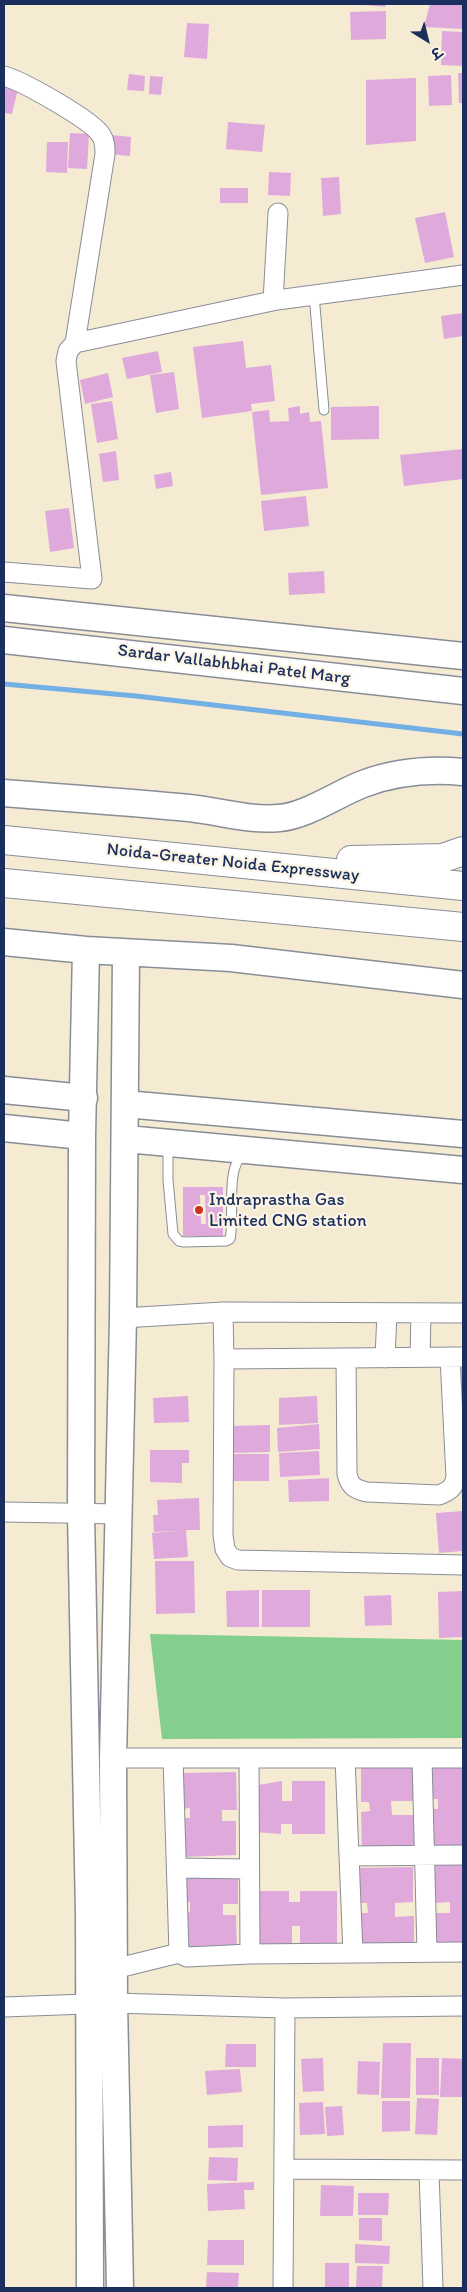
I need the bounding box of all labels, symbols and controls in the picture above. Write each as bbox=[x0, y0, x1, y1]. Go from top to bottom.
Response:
north arrow bbox=[402, 15, 452, 65]
text: उ bbox=[427, 43, 445, 62]
street label: Sardar Vallabhbhai Patel Marg bbox=[117, 640, 351, 690]
street label: Noida-Greater Noida Expressway bbox=[106, 839, 360, 887]
place label: Indraprastha Gas Limited CNG station bbox=[209, 1189, 367, 1232]
marker: Indraprastha Gas Limited CNG station bbox=[193, 1204, 205, 1216]

